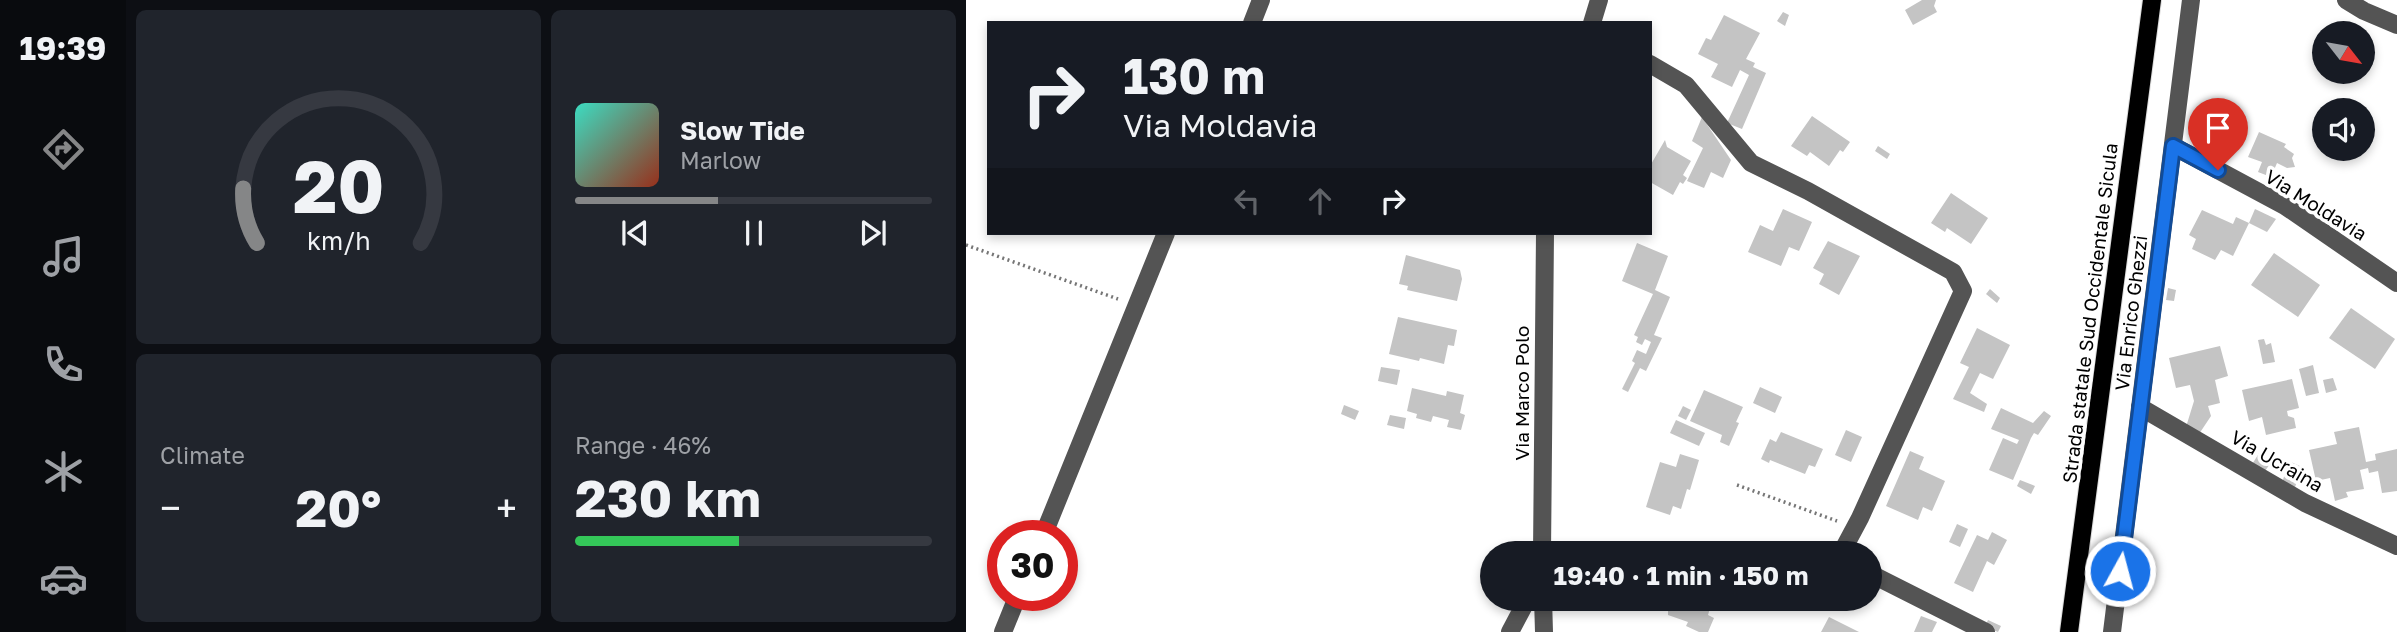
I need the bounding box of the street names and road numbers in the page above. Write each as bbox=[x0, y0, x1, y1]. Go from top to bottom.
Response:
street label: Strada statale Sud Occidentale Sicula bbox=[2057, 141, 2122, 484]
street label: Via Moldavia bbox=[2261, 164, 2371, 245]
street label: Via Enrico Ghezzi bbox=[2110, 234, 2151, 392]
street label: Via Marco Polo bbox=[1510, 325, 1533, 461]
street label: Via Ucraina bbox=[2227, 425, 2328, 496]

